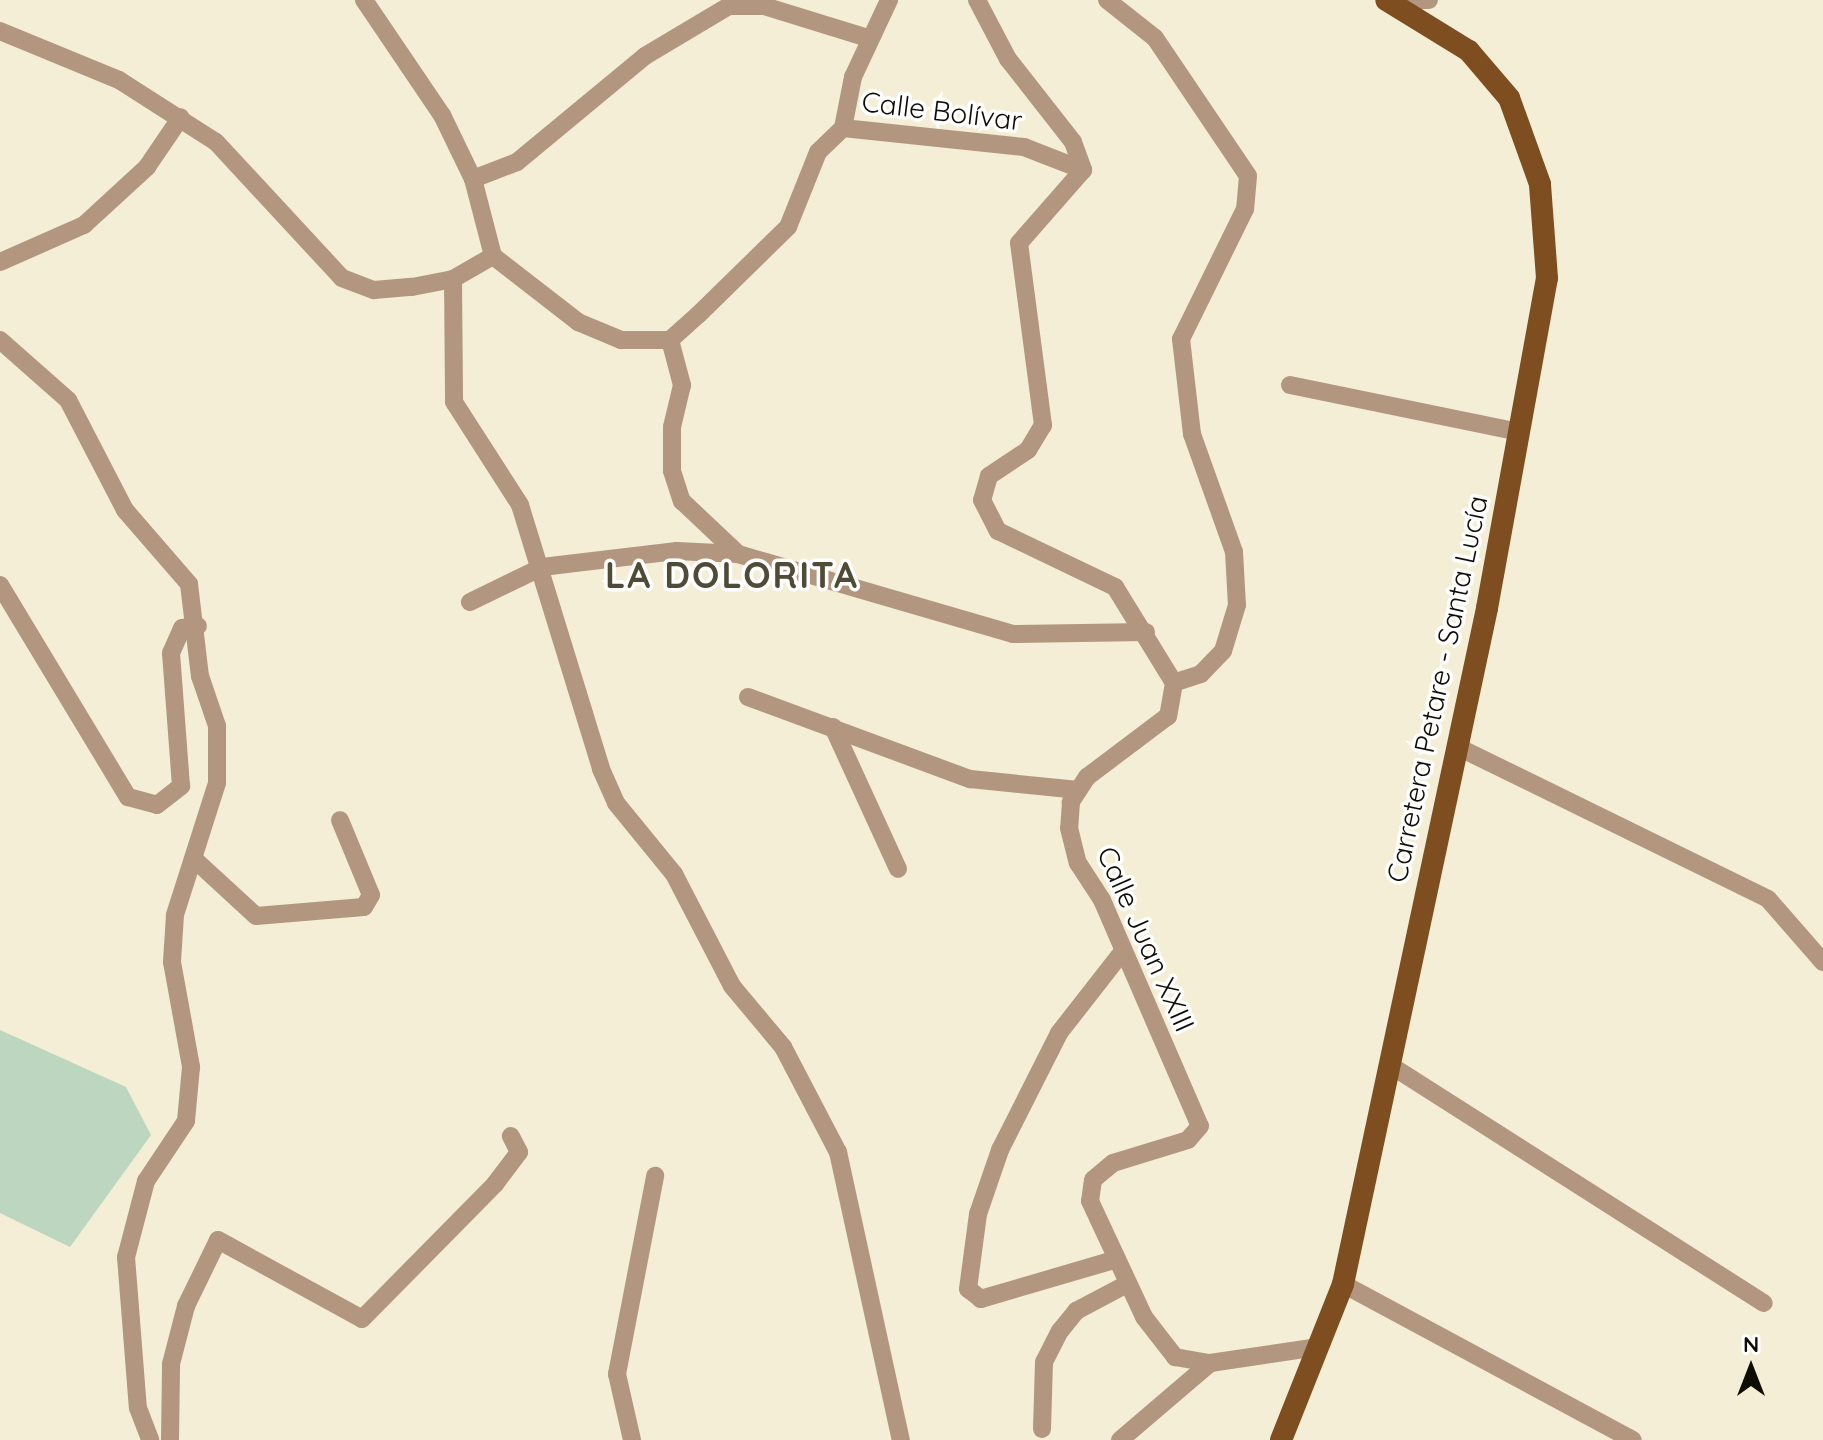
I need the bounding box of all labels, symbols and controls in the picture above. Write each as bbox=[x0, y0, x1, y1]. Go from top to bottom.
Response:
street label: Calle Bolívar bbox=[860, 84, 1024, 138]
street label: Carretera Petare - Santa Lucía bbox=[1380, 493, 1494, 885]
district label: LA DOLORITA bbox=[605, 553, 859, 597]
street label: Calle Juan XXIII bbox=[1090, 841, 1202, 1037]
north arrow bbox=[1711, 1328, 1791, 1408]
text: N bbox=[1743, 1330, 1759, 1358]

